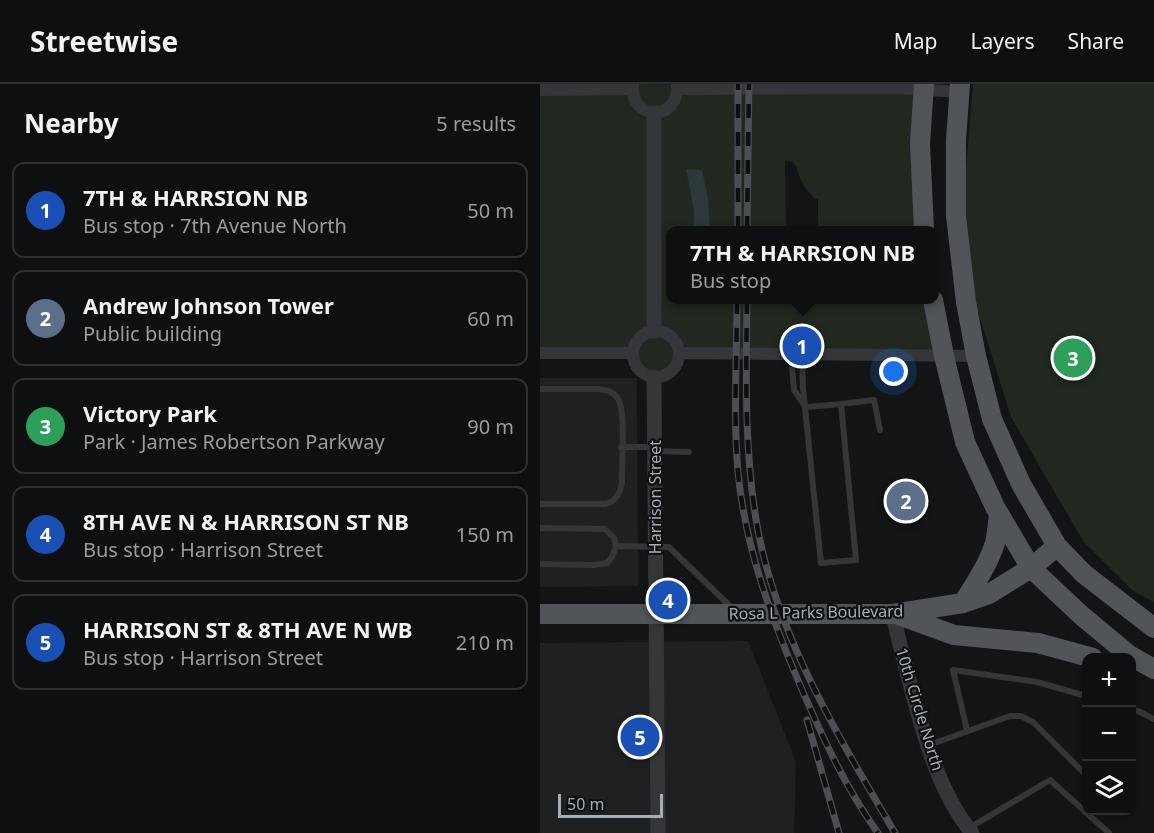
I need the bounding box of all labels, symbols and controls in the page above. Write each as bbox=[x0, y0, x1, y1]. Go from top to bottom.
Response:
text: Streetwise bbox=[30, 22, 178, 60]
text: Map bbox=[894, 27, 938, 55]
text: Layers bbox=[971, 27, 1035, 55]
text: Share bbox=[1068, 27, 1124, 55]
text: Nearby bbox=[24, 105, 119, 141]
text: 5 results bbox=[436, 110, 516, 137]
text: 7TH & HARRSION NB bbox=[83, 182, 308, 212]
text: 1 bbox=[40, 197, 51, 224]
text: 50 m bbox=[467, 197, 514, 224]
text: Bus stop · 7th Avenue North bbox=[83, 212, 347, 239]
popup bbox=[666, 226, 939, 304]
text: 7TH & HARRSION NB bbox=[690, 237, 915, 267]
text: Bus stop bbox=[690, 267, 771, 294]
text: Andrew Johnson Tower bbox=[83, 290, 334, 320]
text: 2 bbox=[40, 305, 51, 332]
text: 60 m bbox=[467, 305, 514, 332]
text: Public building bbox=[83, 320, 222, 347]
pin: 1 bbox=[782, 324, 822, 368]
pin: 3 bbox=[1054, 336, 1092, 380]
your location bbox=[879, 357, 908, 386]
text: Victory Park bbox=[83, 398, 217, 428]
text: 3 bbox=[40, 413, 51, 440]
text: 90 m bbox=[467, 413, 514, 440]
text: Park · James Robertson Parkway bbox=[83, 428, 385, 455]
street label: Harrison Street bbox=[644, 440, 666, 554]
pin: 2 bbox=[886, 478, 926, 524]
text: 8TH AVE N & HARRISON ST NB bbox=[83, 506, 409, 536]
text: 4 bbox=[40, 521, 51, 548]
text: 150 m bbox=[456, 521, 514, 548]
text: Bus stop · Harrison Street bbox=[83, 536, 323, 563]
pin: 4 bbox=[648, 578, 688, 622]
street label: Rosa L Parks Boulevard bbox=[729, 599, 903, 625]
text: HARRISON ST & 8TH AVE N WB bbox=[83, 614, 412, 644]
text: 5 bbox=[40, 629, 51, 656]
text: 210 m bbox=[456, 629, 514, 656]
text: Bus stop · Harrison Street bbox=[83, 644, 323, 671]
street label: 10th Circle North bbox=[891, 645, 949, 773]
map controls bbox=[1082, 653, 1136, 815]
button: + bbox=[1082, 653, 1136, 707]
button: − bbox=[1082, 707, 1136, 761]
pin: 5 bbox=[620, 714, 660, 760]
button: layers bbox=[1082, 761, 1136, 815]
scale bar bbox=[558, 791, 663, 818]
text: 50 m bbox=[567, 793, 604, 815]

